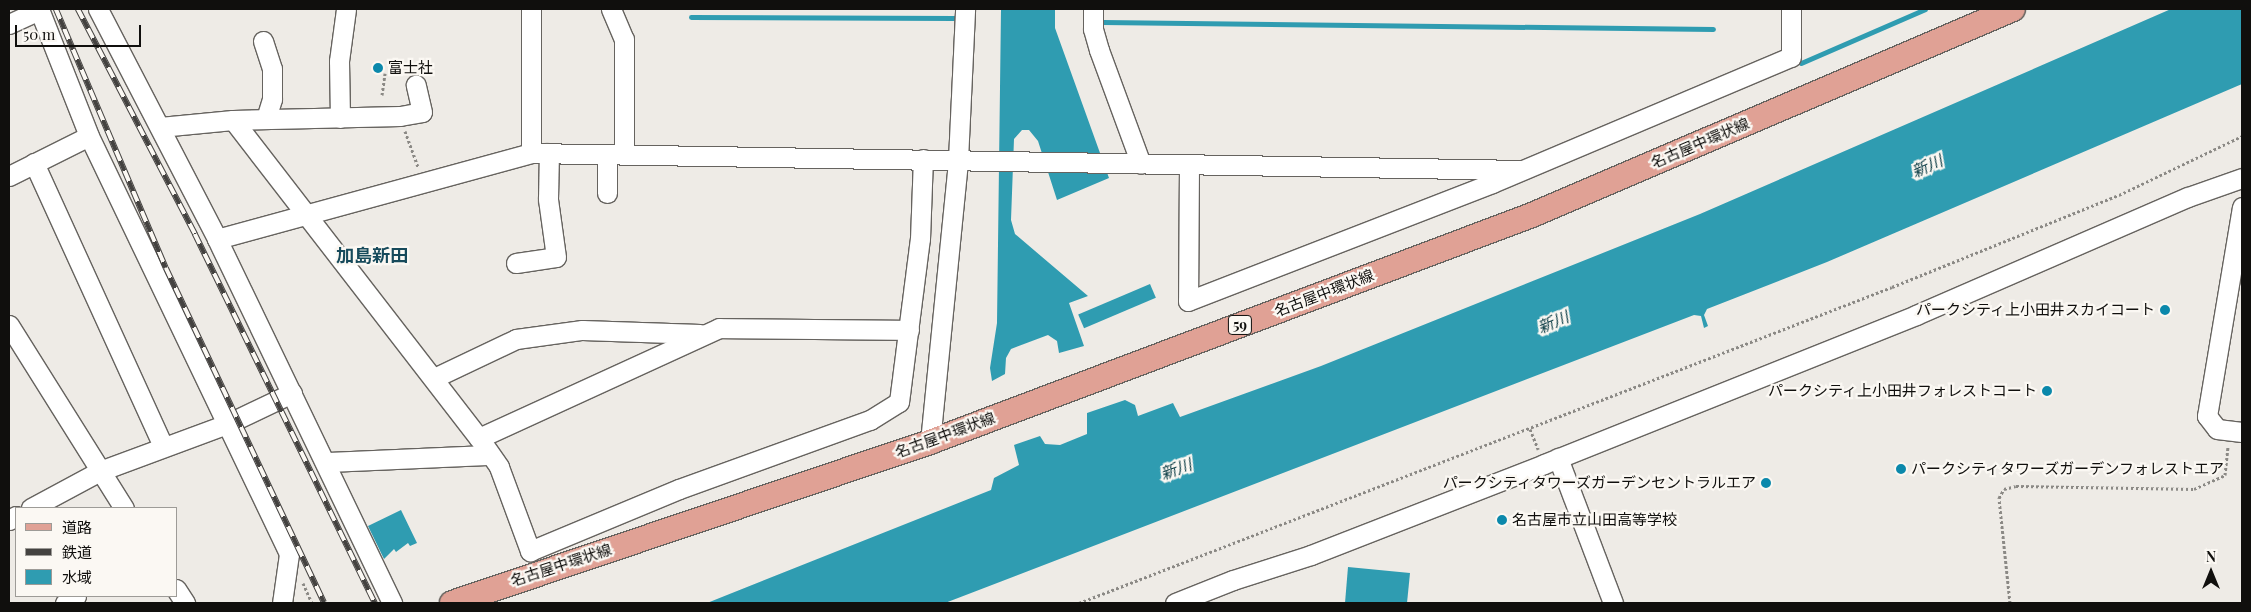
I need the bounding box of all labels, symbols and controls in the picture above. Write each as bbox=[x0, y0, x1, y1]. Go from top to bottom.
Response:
scale bar bbox=[18, 15, 144, 47]
text: 50 m bbox=[23, 24, 55, 44]
place label: 富士社 bbox=[388, 59, 433, 77]
marker: 富士社 bbox=[372, 62, 384, 74]
street label: 名古屋中環状線 bbox=[1648, 114, 1752, 172]
water label: 新川 bbox=[1908, 151, 1946, 181]
district label: 加島新田 bbox=[336, 244, 408, 266]
street label: 名古屋中環状線 bbox=[1272, 266, 1376, 320]
place label: パークシティ上小田井スカイコート bbox=[1915, 301, 2155, 319]
marker: パークシティ上小田井スカイコート bbox=[2159, 304, 2171, 316]
water label: 新川 bbox=[1535, 307, 1571, 337]
road number: 59 bbox=[1228, 314, 1252, 336]
place label: パークシティ上小田井フォレストコート bbox=[1767, 382, 2037, 400]
marker: パークシティ上小田井フォレストコート bbox=[2041, 385, 2053, 397]
street label: 名古屋中環状線 bbox=[893, 409, 997, 461]
water label: 新川 bbox=[1158, 455, 1194, 483]
place label: パークシティタワーズガーデンフォレストエア bbox=[1911, 460, 2226, 478]
marker: パークシティタワーズガーデンフォレストエア bbox=[1895, 463, 1907, 475]
place label: パークシティタワーズガーデンセントラルエア bbox=[1441, 474, 1756, 492]
marker: パークシティタワーズガーデンセントラルエア bbox=[1760, 477, 1772, 489]
legend bbox=[15, 507, 178, 597]
place label: 名古屋市立山田高等学校 bbox=[1512, 511, 1677, 529]
marker: 名古屋市立山田高等学校 bbox=[1496, 514, 1508, 526]
text: 道路 bbox=[62, 517, 92, 537]
street label: 名古屋中環状線 bbox=[508, 540, 614, 590]
text: 鉄道 bbox=[62, 542, 92, 562]
north arrow bbox=[2186, 547, 2236, 597]
text: N bbox=[2206, 547, 2216, 566]
text: 水域 bbox=[62, 567, 92, 587]

